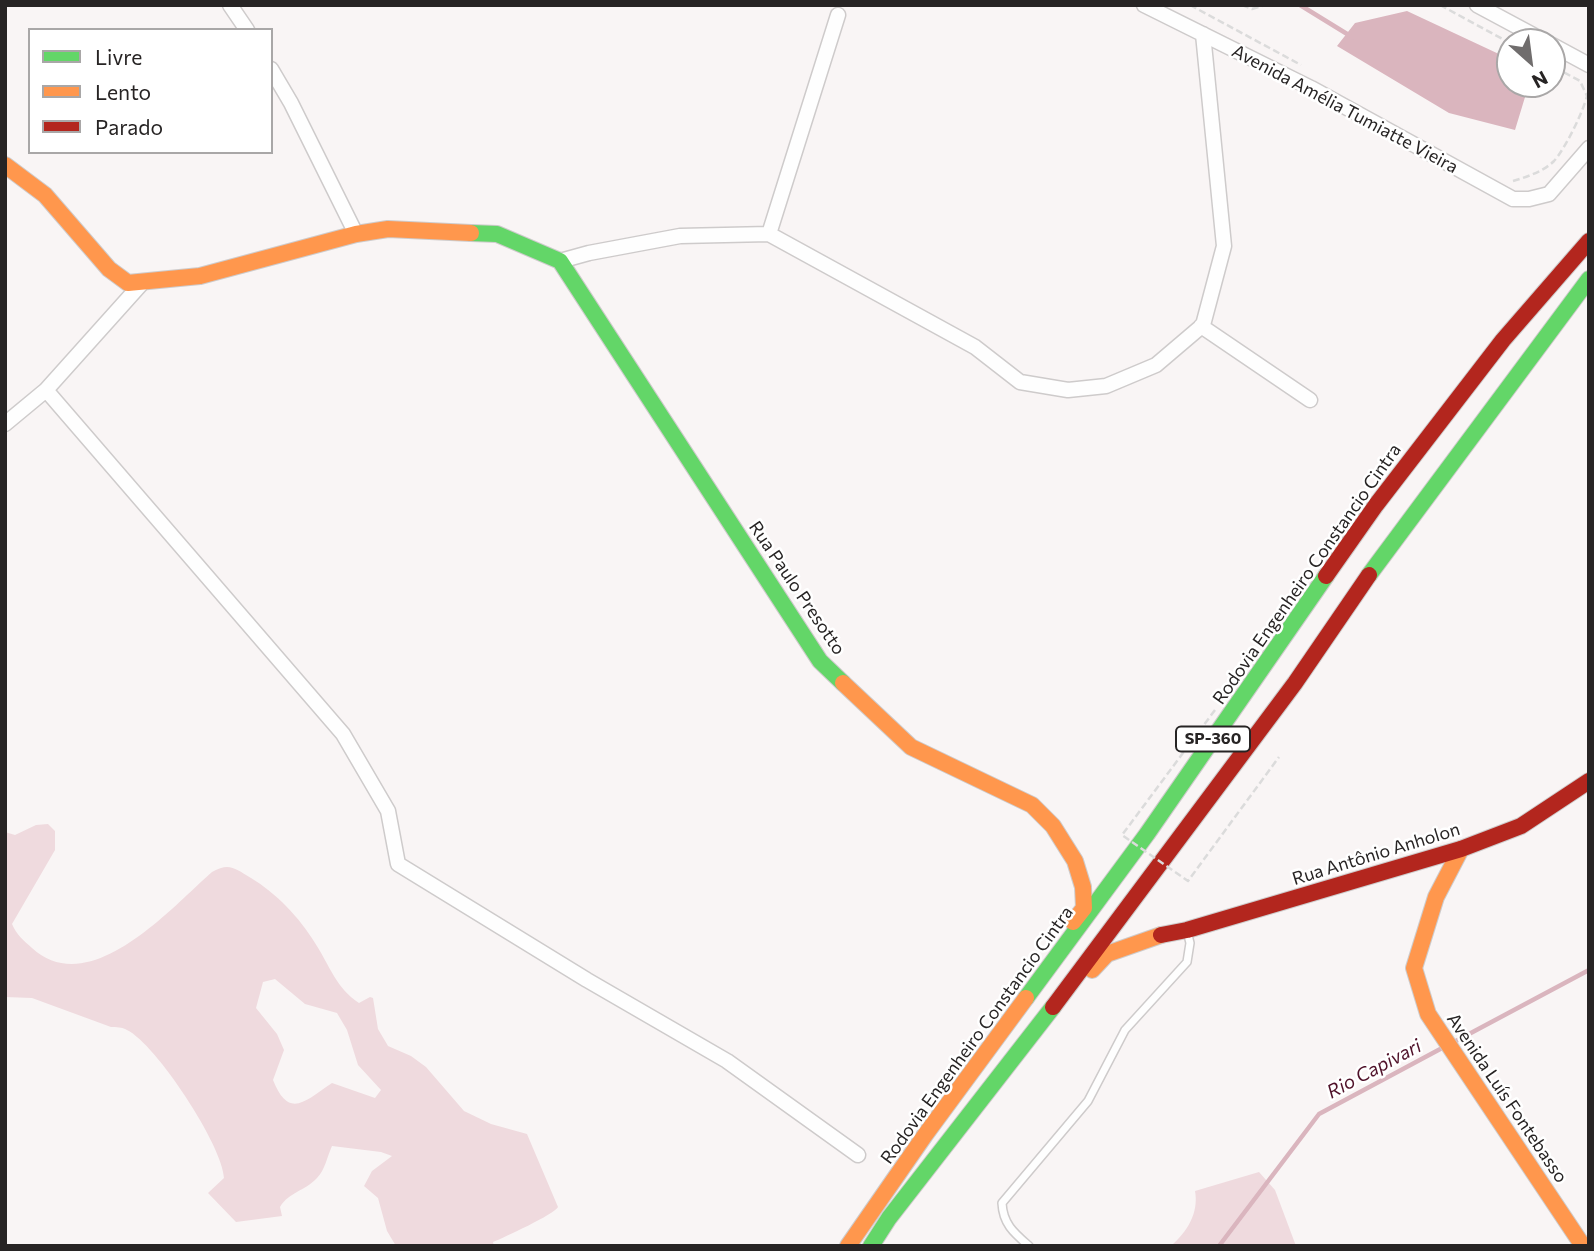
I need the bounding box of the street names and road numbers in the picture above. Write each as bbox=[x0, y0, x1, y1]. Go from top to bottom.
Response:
street label: Avenida Amélia Tumiatte Vieira bbox=[1228, 40, 1462, 178]
street label: Rodovia Engenheiro Constancio Cintra bbox=[1208, 440, 1406, 708]
street label: Rua Paulo Presotto bbox=[744, 517, 850, 659]
road number: SP-360 bbox=[1176, 726, 1250, 752]
street label: Rua Antônio Anholon bbox=[1290, 818, 1462, 890]
street label: Rodovia Engenheiro Constancio Cintra bbox=[876, 902, 1078, 1168]
street label: Avenida Luís Fontebasso bbox=[1442, 1009, 1572, 1187]

